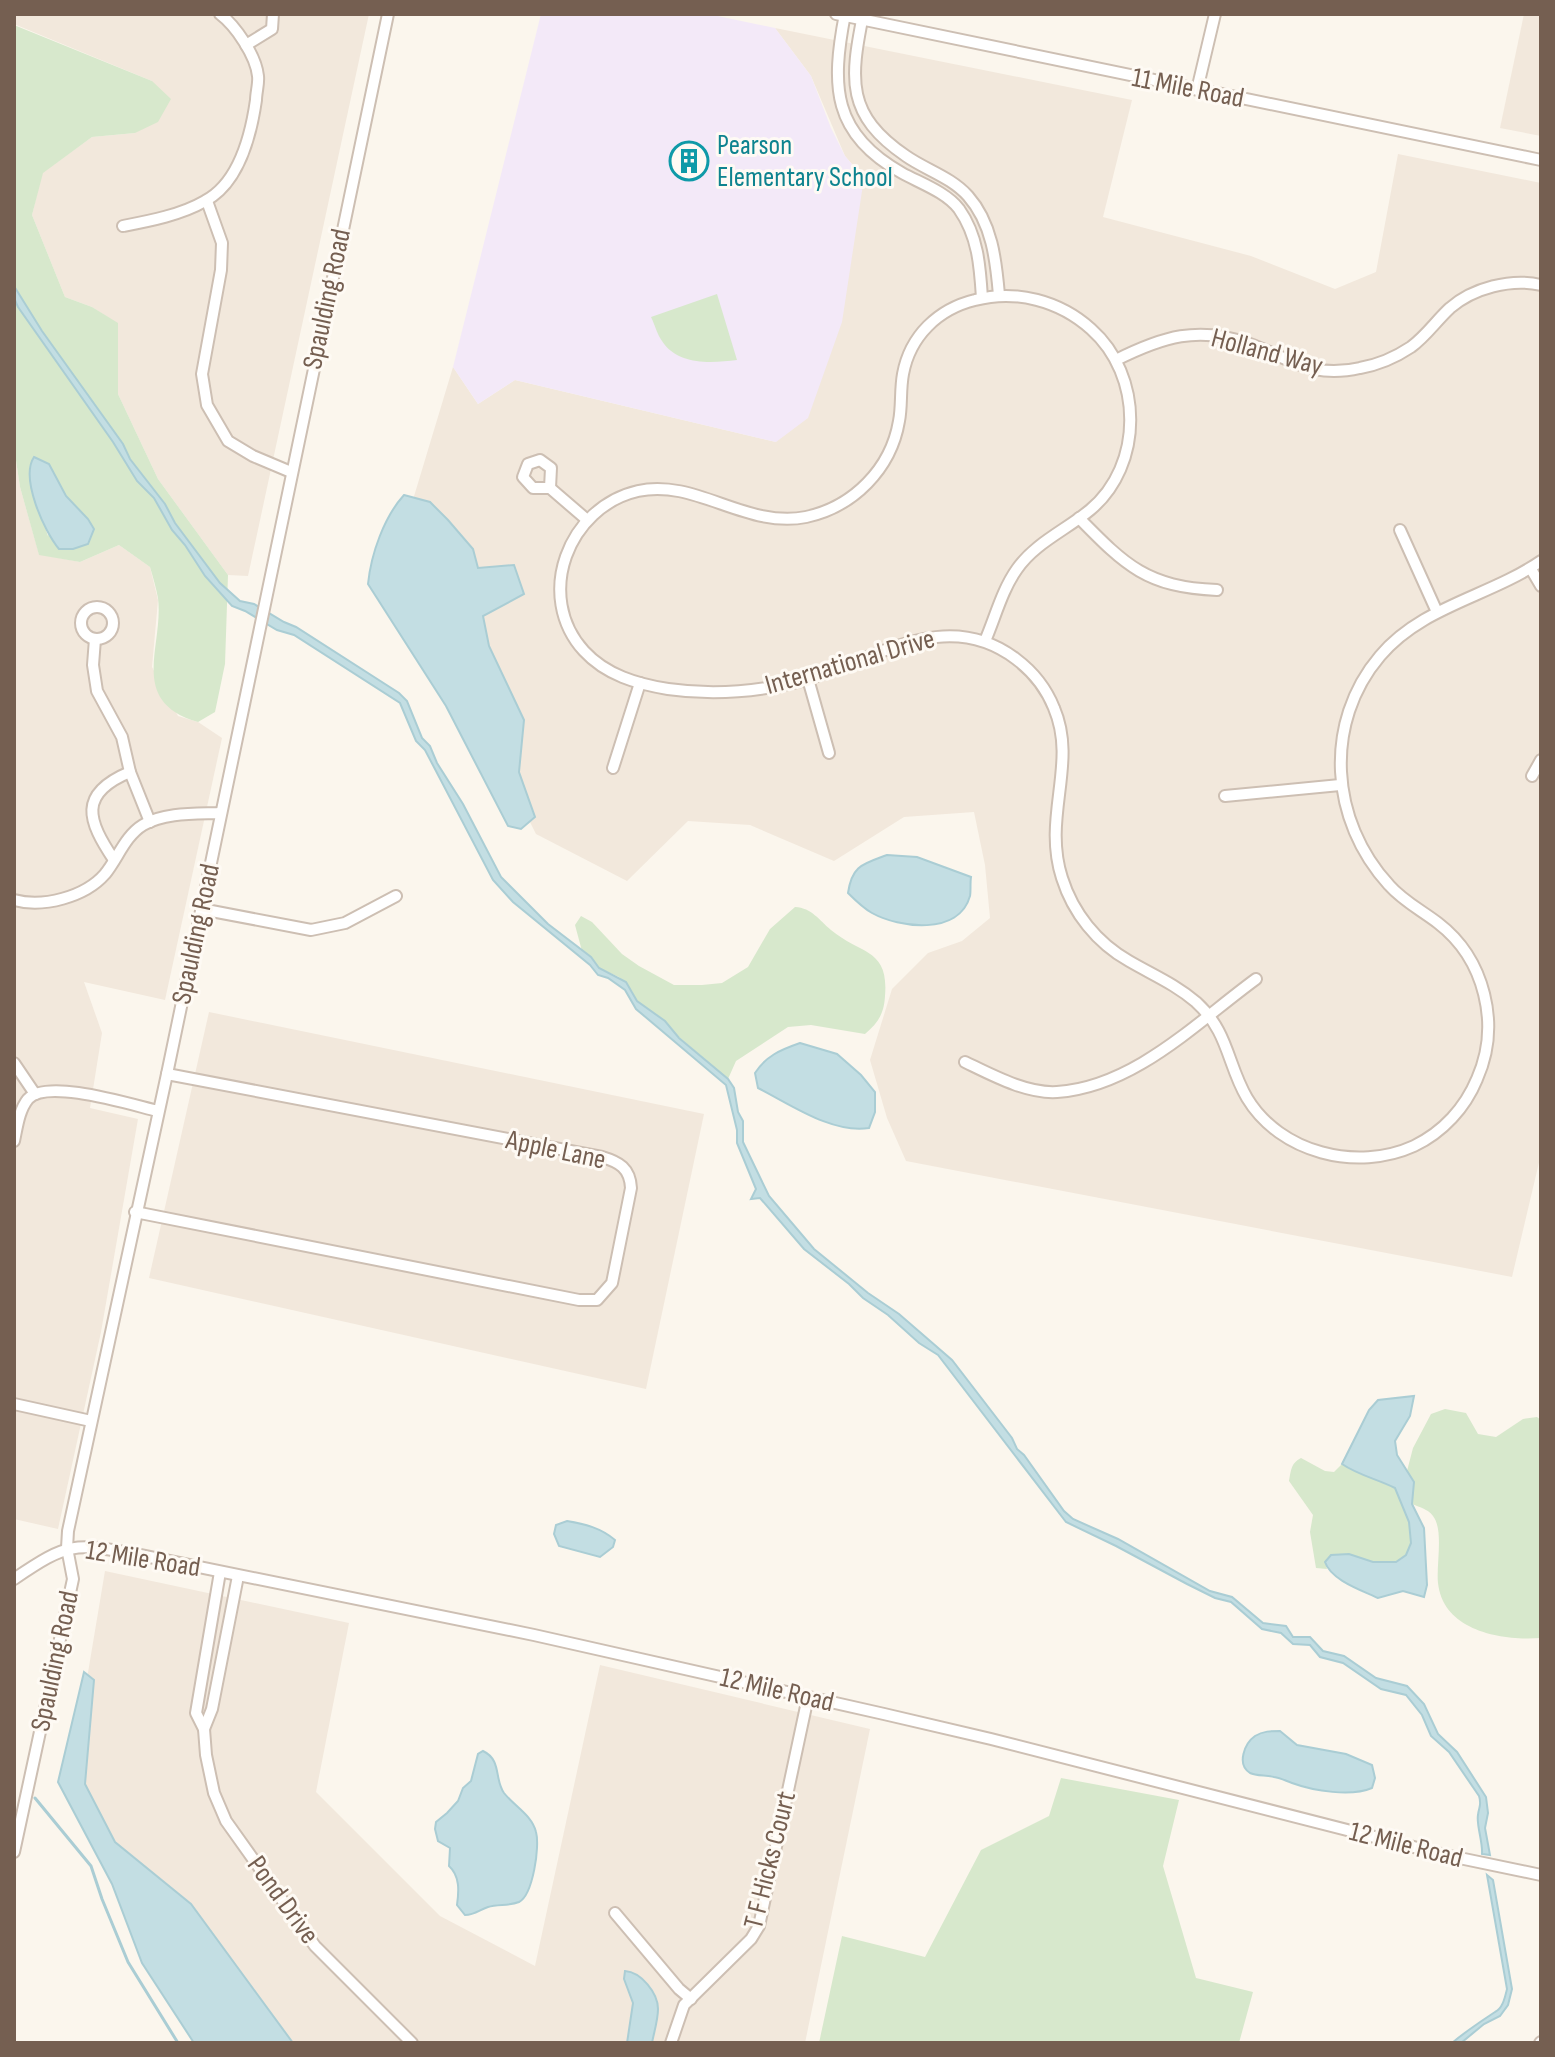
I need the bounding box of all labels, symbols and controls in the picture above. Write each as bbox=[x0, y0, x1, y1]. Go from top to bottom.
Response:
street label: 11 Mile Road bbox=[1129, 61, 1247, 115]
place label: Pearson Elementary School bbox=[717, 129, 893, 194]
building icon: Pearson Elementary School bbox=[668, 140, 710, 182]
street label: Spaulding Road bbox=[296, 226, 358, 372]
street label: Holland Way bbox=[1208, 321, 1327, 383]
street label: International Drive bbox=[761, 622, 939, 702]
street label: Spaulding Road bbox=[165, 861, 227, 1007]
street label: Apple Lane bbox=[502, 1123, 609, 1177]
street label: 12 Mile Road bbox=[83, 1534, 203, 1584]
street label: Spaulding Road bbox=[24, 1588, 86, 1734]
street label: 12 Mile Road bbox=[717, 1661, 837, 1719]
street label: T F Hicks Court bbox=[737, 1788, 803, 1932]
street label: 12 Mile Road bbox=[1346, 1815, 1466, 1875]
street label: Pond Drive bbox=[240, 1850, 326, 1950]

